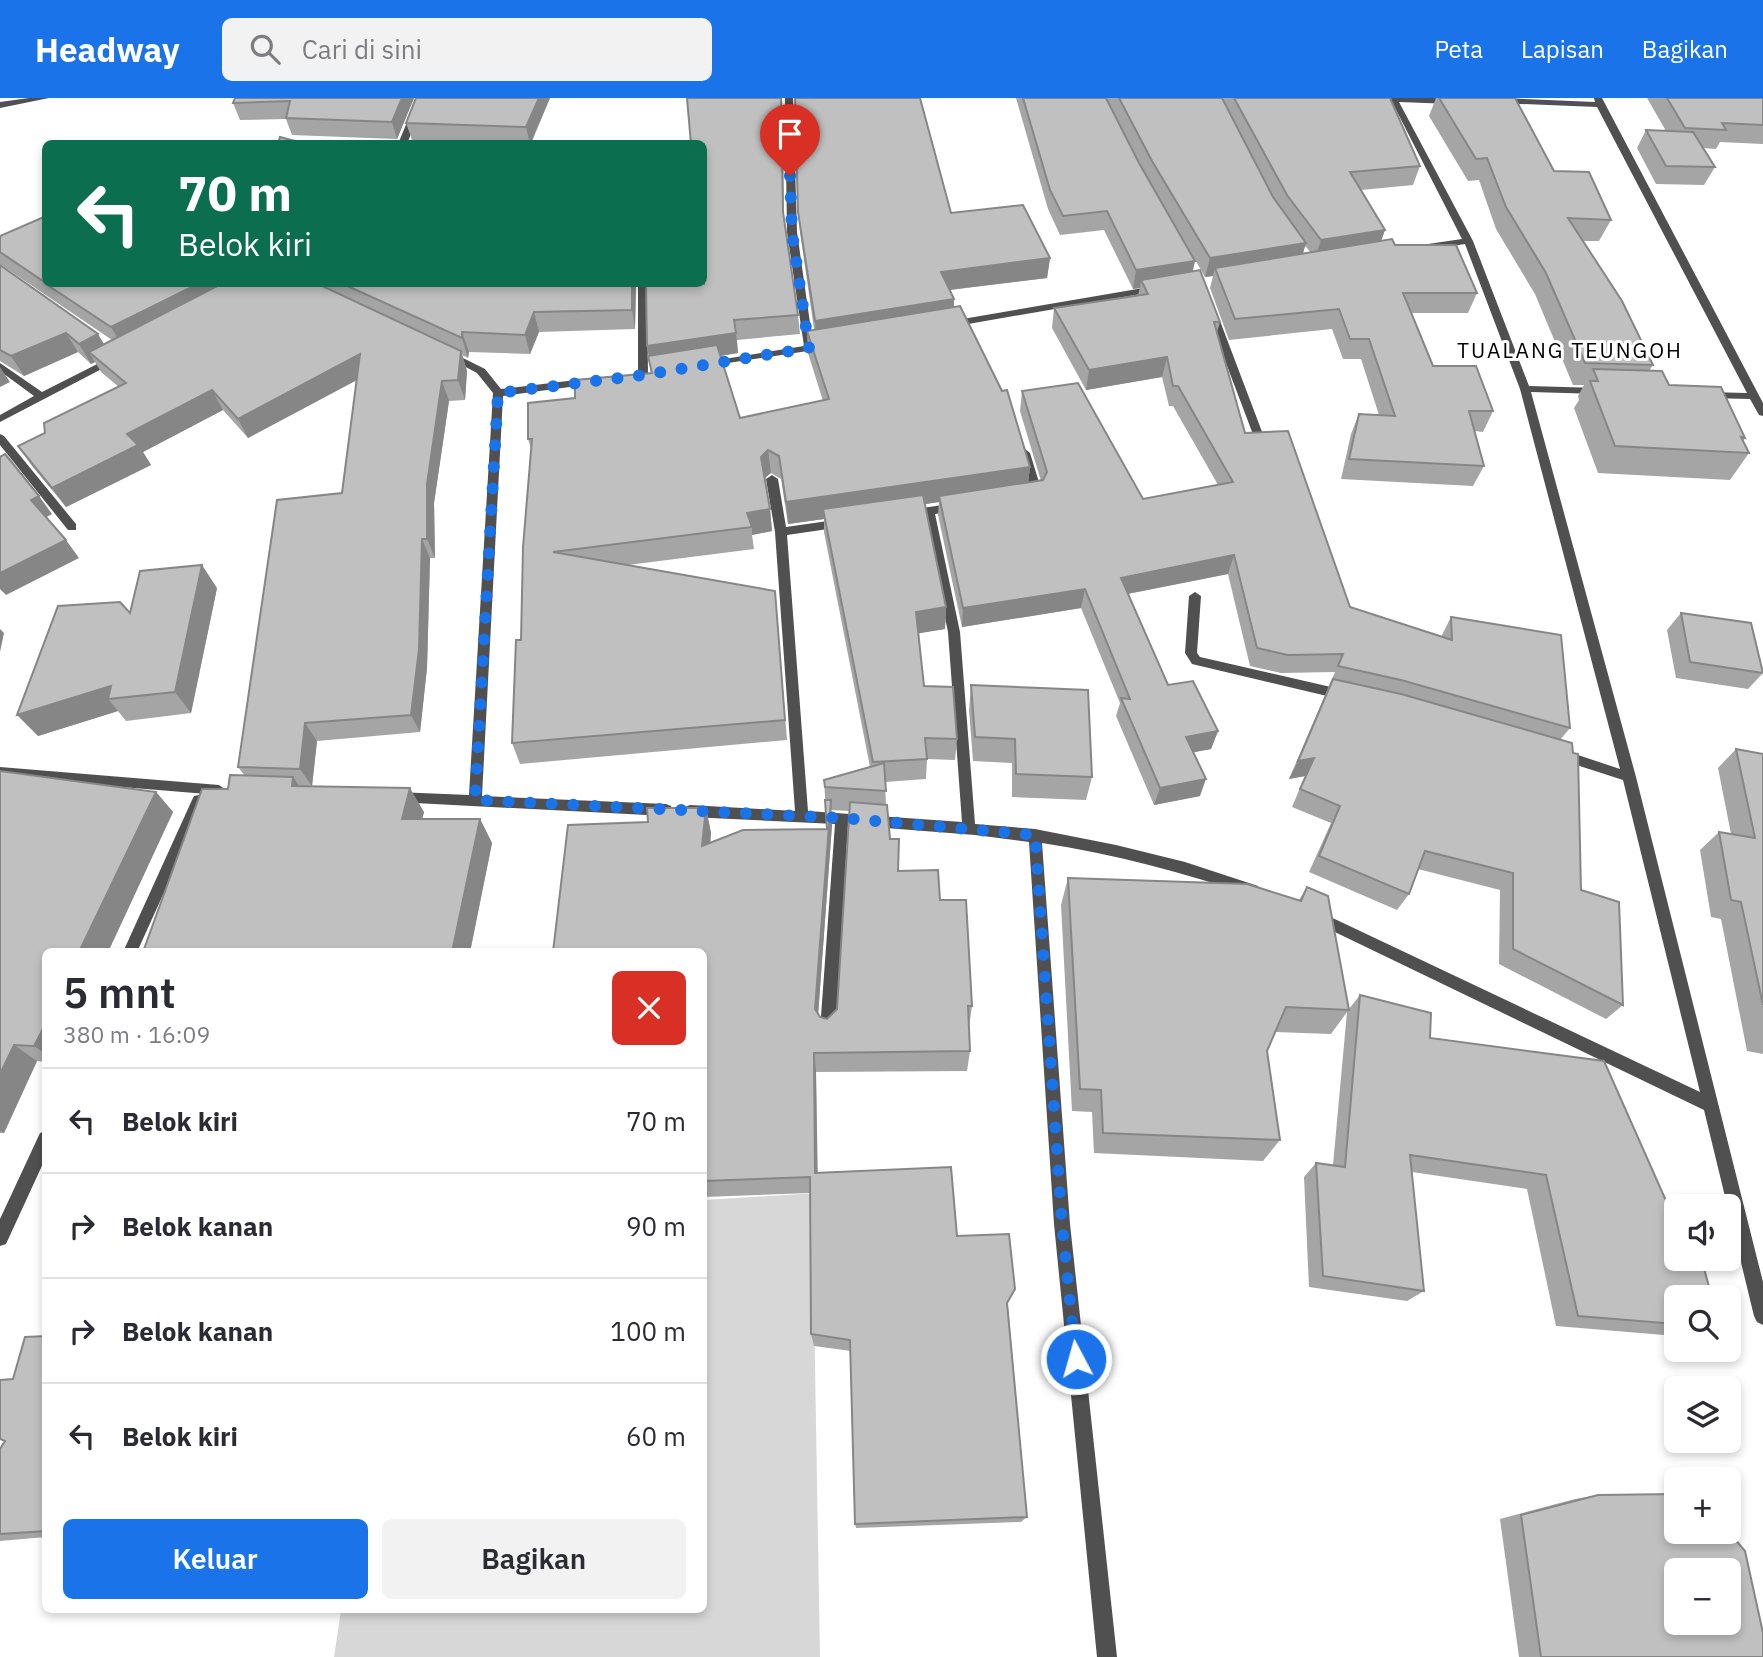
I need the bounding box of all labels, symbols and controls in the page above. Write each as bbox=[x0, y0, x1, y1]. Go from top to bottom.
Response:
search box bbox=[222, 18, 712, 81]
text: Headway bbox=[35, 28, 180, 71]
icon: search bbox=[246, 30, 284, 68]
text: Cari di sini bbox=[302, 32, 422, 66]
text: Peta bbox=[1435, 33, 1483, 65]
text: Lapisan bbox=[1521, 33, 1604, 65]
text: Bagikan bbox=[1642, 33, 1728, 65]
pin bbox=[760, 104, 820, 176]
icon: arrive bbox=[771, 115, 809, 153]
text: 70 m bbox=[178, 161, 292, 224]
icon: left bbox=[63, 168, 154, 259]
text: Belok kiri bbox=[178, 223, 312, 265]
district label: TUALANG TEUNGOH bbox=[1457, 336, 1683, 364]
text: 5 mnt bbox=[63, 965, 176, 1020]
button: close bbox=[612, 971, 686, 1045]
text: 380 m · 16:09 bbox=[63, 1019, 210, 1049]
icon: left bbox=[63, 1102, 101, 1140]
text: Belok kiri bbox=[122, 1104, 238, 1138]
text: 70 m bbox=[626, 1104, 686, 1138]
map controls bbox=[1664, 1194, 1741, 1635]
button: sound bbox=[1664, 1194, 1741, 1271]
icon: right bbox=[63, 1207, 101, 1245]
text: Belok kanan bbox=[122, 1209, 273, 1243]
text: 90 m bbox=[626, 1209, 686, 1243]
button: search bbox=[1664, 1285, 1741, 1362]
icon: right bbox=[63, 1312, 101, 1350]
text: Belok kanan bbox=[122, 1314, 273, 1348]
text: 100 m bbox=[610, 1314, 686, 1348]
position arrow bbox=[1039, 1322, 1113, 1396]
button: layers bbox=[1664, 1376, 1741, 1453]
icon: left bbox=[63, 1417, 101, 1455]
text: Belok kiri bbox=[122, 1419, 238, 1453]
text: 60 m bbox=[626, 1419, 686, 1453]
button: + bbox=[1664, 1467, 1741, 1544]
button: Keluar bbox=[63, 1519, 368, 1599]
button: Bagikan bbox=[382, 1519, 686, 1599]
button: − bbox=[1664, 1558, 1741, 1635]

